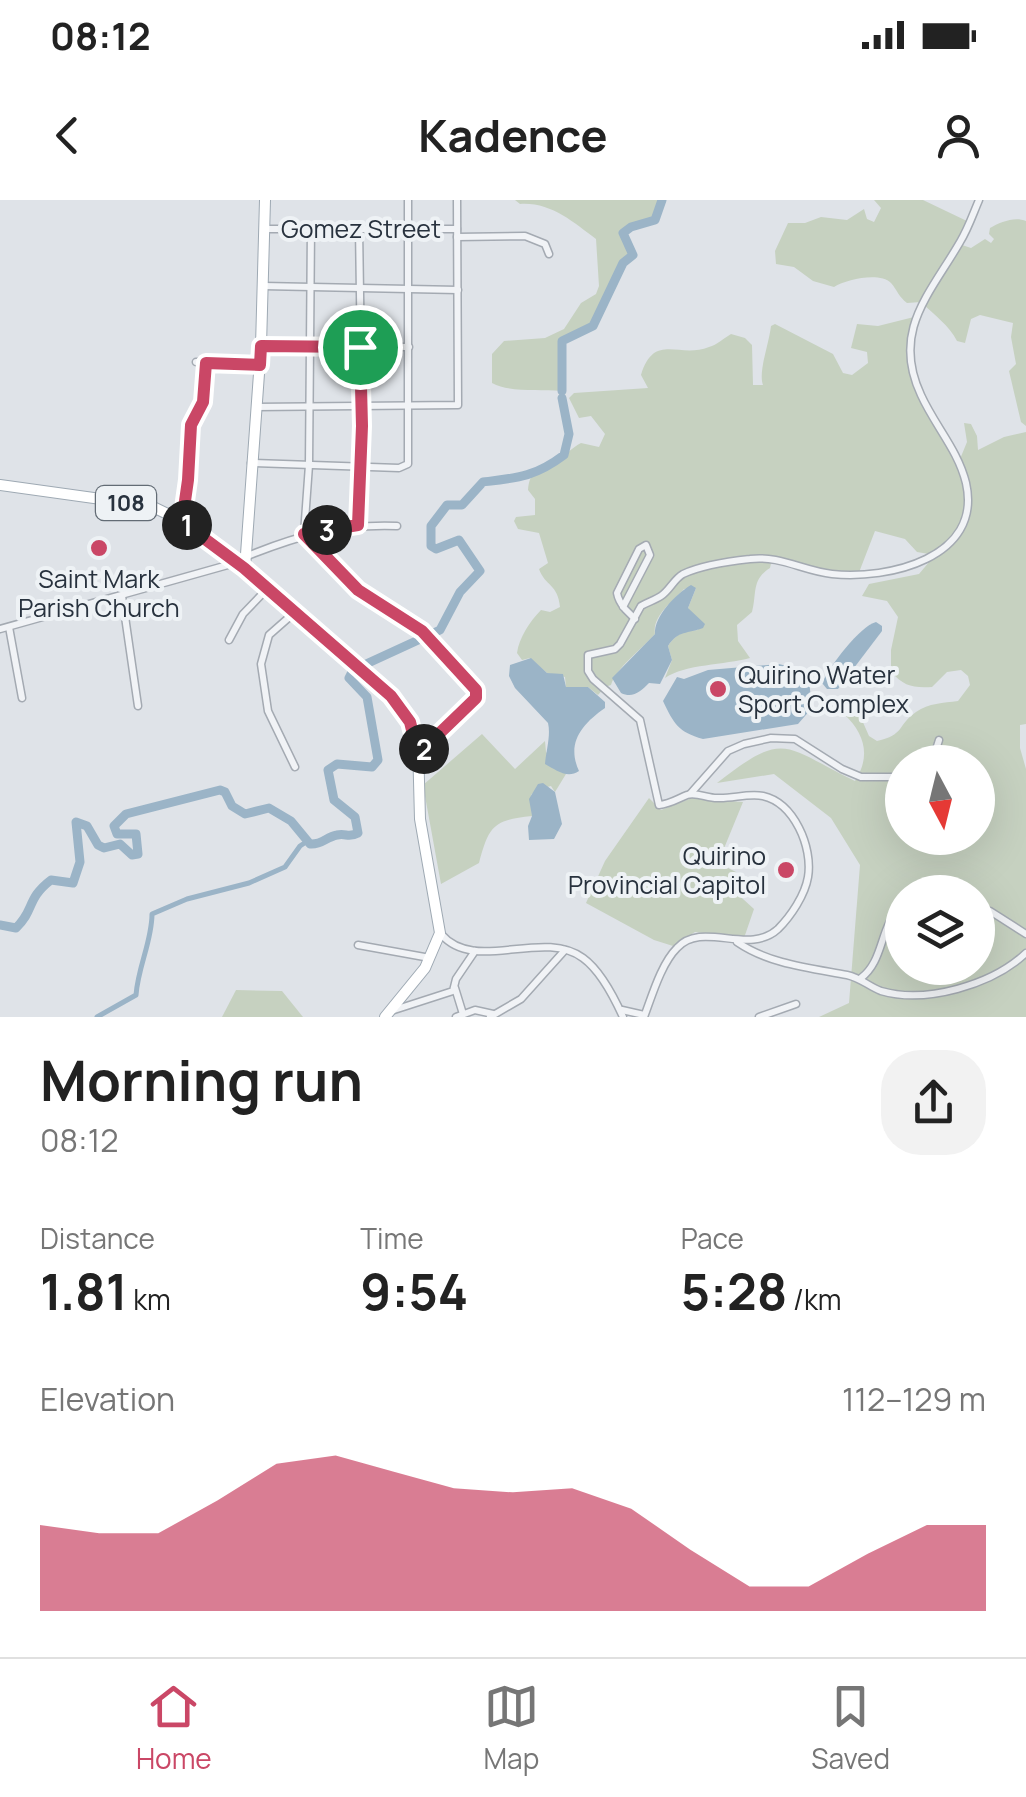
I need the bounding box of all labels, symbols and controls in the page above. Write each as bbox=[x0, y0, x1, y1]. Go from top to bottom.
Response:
text: 08:12 bbox=[50, 9, 151, 61]
text: Kadence bbox=[418, 104, 608, 166]
icon: back bbox=[40, 108, 95, 163]
icon: person bbox=[931, 108, 986, 163]
street label: Gomez Street bbox=[281, 211, 441, 246]
pin bbox=[318, 305, 403, 390]
icon: arrive bbox=[333, 320, 388, 375]
road number: 108 bbox=[96, 486, 156, 520]
pin: 1 bbox=[162, 500, 212, 550]
pin: 3 bbox=[302, 505, 352, 555]
text: 1 bbox=[181, 506, 193, 544]
text: 3 bbox=[319, 511, 335, 549]
marker: Saint Mark Parish Church bbox=[88, 537, 110, 559]
place label: Saint Mark Parish Church bbox=[18, 561, 180, 625]
place label: Quirino Water Sport Complex bbox=[738, 657, 909, 721]
marker: Quirino Water Sport Complex bbox=[707, 678, 729, 700]
pin: 2 bbox=[399, 724, 449, 774]
text: 2 bbox=[416, 730, 432, 768]
north arrow bbox=[885, 745, 995, 855]
map controls bbox=[885, 745, 995, 985]
place label: Quirino Provincial Capitol bbox=[568, 838, 766, 902]
marker: Quirino Provincial Capitol bbox=[775, 859, 797, 881]
button: layers bbox=[885, 875, 995, 985]
text: Morning run bbox=[40, 1042, 363, 1118]
button: share bbox=[881, 1050, 986, 1155]
text: 08:12 bbox=[40, 1118, 118, 1162]
text: Distance bbox=[40, 1219, 155, 1257]
text: Time bbox=[360, 1219, 424, 1257]
text: Pace bbox=[681, 1219, 744, 1257]
text: 1.81 bbox=[40, 1257, 128, 1325]
text: 9:54 bbox=[360, 1257, 468, 1325]
text: 5:28 bbox=[681, 1257, 787, 1325]
text: km bbox=[128, 1280, 171, 1318]
text: /km bbox=[787, 1280, 842, 1318]
text: Elevation bbox=[40, 1377, 175, 1421]
text: 112–129 m bbox=[842, 1377, 986, 1421]
tab: Home bbox=[136, 1679, 212, 1777]
tab: Map bbox=[484, 1679, 539, 1777]
tab: Saved bbox=[811, 1679, 890, 1777]

